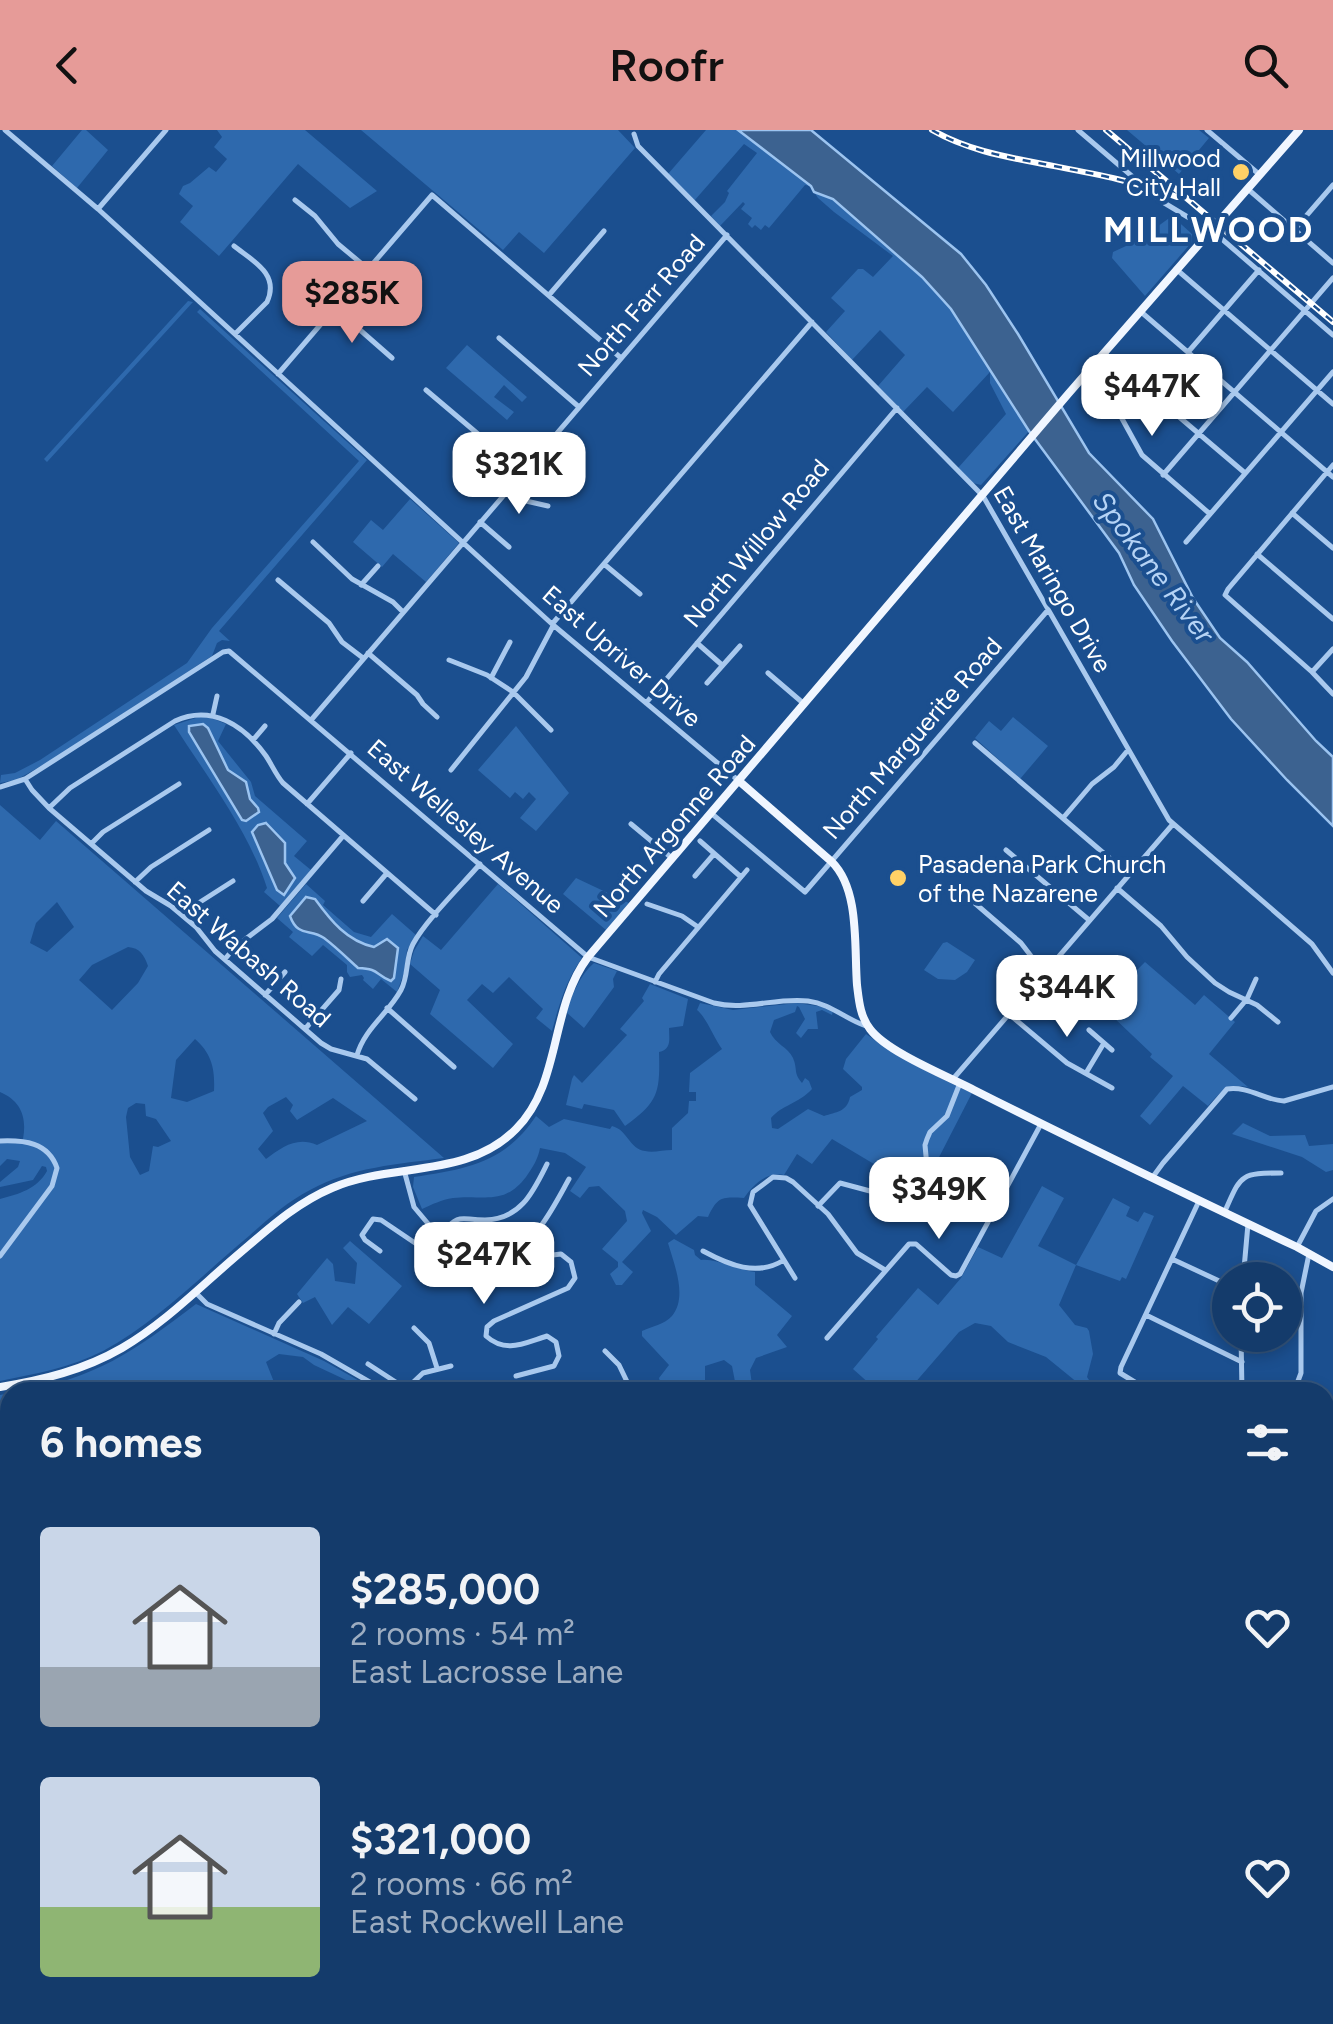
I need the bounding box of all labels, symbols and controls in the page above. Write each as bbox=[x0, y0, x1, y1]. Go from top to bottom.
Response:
icon: back bbox=[40, 38, 95, 93]
text: Roofr bbox=[609, 38, 724, 92]
icon: search bbox=[1238, 38, 1293, 93]
place label: Millwood City Hall bbox=[1120, 143, 1221, 202]
marker: Millwood City Hall bbox=[1230, 161, 1252, 183]
district label: MILLWOOD bbox=[1103, 209, 1315, 251]
street label: North Farr Road bbox=[571, 228, 711, 382]
pin: $285K bbox=[282, 261, 422, 346]
text: $285K bbox=[304, 274, 400, 312]
pin: $447K bbox=[1082, 354, 1222, 439]
text: $447K bbox=[1103, 367, 1201, 405]
pin: $321K bbox=[449, 432, 589, 517]
text: $321K bbox=[475, 445, 563, 483]
street label: North Willow Road bbox=[677, 453, 835, 633]
street label: East Maringo Drive bbox=[987, 481, 1119, 677]
water label: Spokane River bbox=[1086, 485, 1223, 651]
street label: East Upriver Drive bbox=[537, 579, 707, 733]
street label: North Marguerite Road bbox=[816, 631, 1008, 845]
street label: North Argonne Road bbox=[587, 729, 761, 923]
street label: East Wellesley Avenue bbox=[362, 733, 570, 919]
place label: Pasadena Park Church of the Nazarene bbox=[918, 849, 1166, 908]
marker: Pasadena Park Church of the Nazarene bbox=[887, 867, 909, 889]
street label: East Wabash Road bbox=[161, 875, 337, 1033]
pin: $344K bbox=[997, 955, 1137, 1040]
text: $344K bbox=[1018, 968, 1116, 1006]
pin: $349K bbox=[869, 1157, 1009, 1242]
text: $349K bbox=[891, 1170, 987, 1208]
pin: $247K bbox=[414, 1222, 554, 1307]
text: $247K bbox=[436, 1235, 532, 1273]
map controls bbox=[1212, 1262, 1302, 1352]
button: locate bbox=[1212, 1262, 1302, 1352]
icon: filters bbox=[1240, 1415, 1295, 1470]
text: 6 homes bbox=[40, 1417, 202, 1468]
text: $285,000 bbox=[350, 1564, 540, 1615]
icon: home bbox=[120, 1567, 240, 1687]
icon: heart bbox=[1240, 1600, 1295, 1655]
text: 2 rooms · 54 m² bbox=[350, 1615, 575, 1653]
text: East Lacrosse Lane bbox=[350, 1653, 623, 1691]
text: $321,000 bbox=[350, 1814, 531, 1865]
icon: home bbox=[120, 1817, 240, 1937]
icon: heart bbox=[1240, 1850, 1295, 1905]
text: 2 rooms · 66 m² bbox=[350, 1865, 573, 1903]
text: East Rockwell Lane bbox=[350, 1903, 624, 1941]

